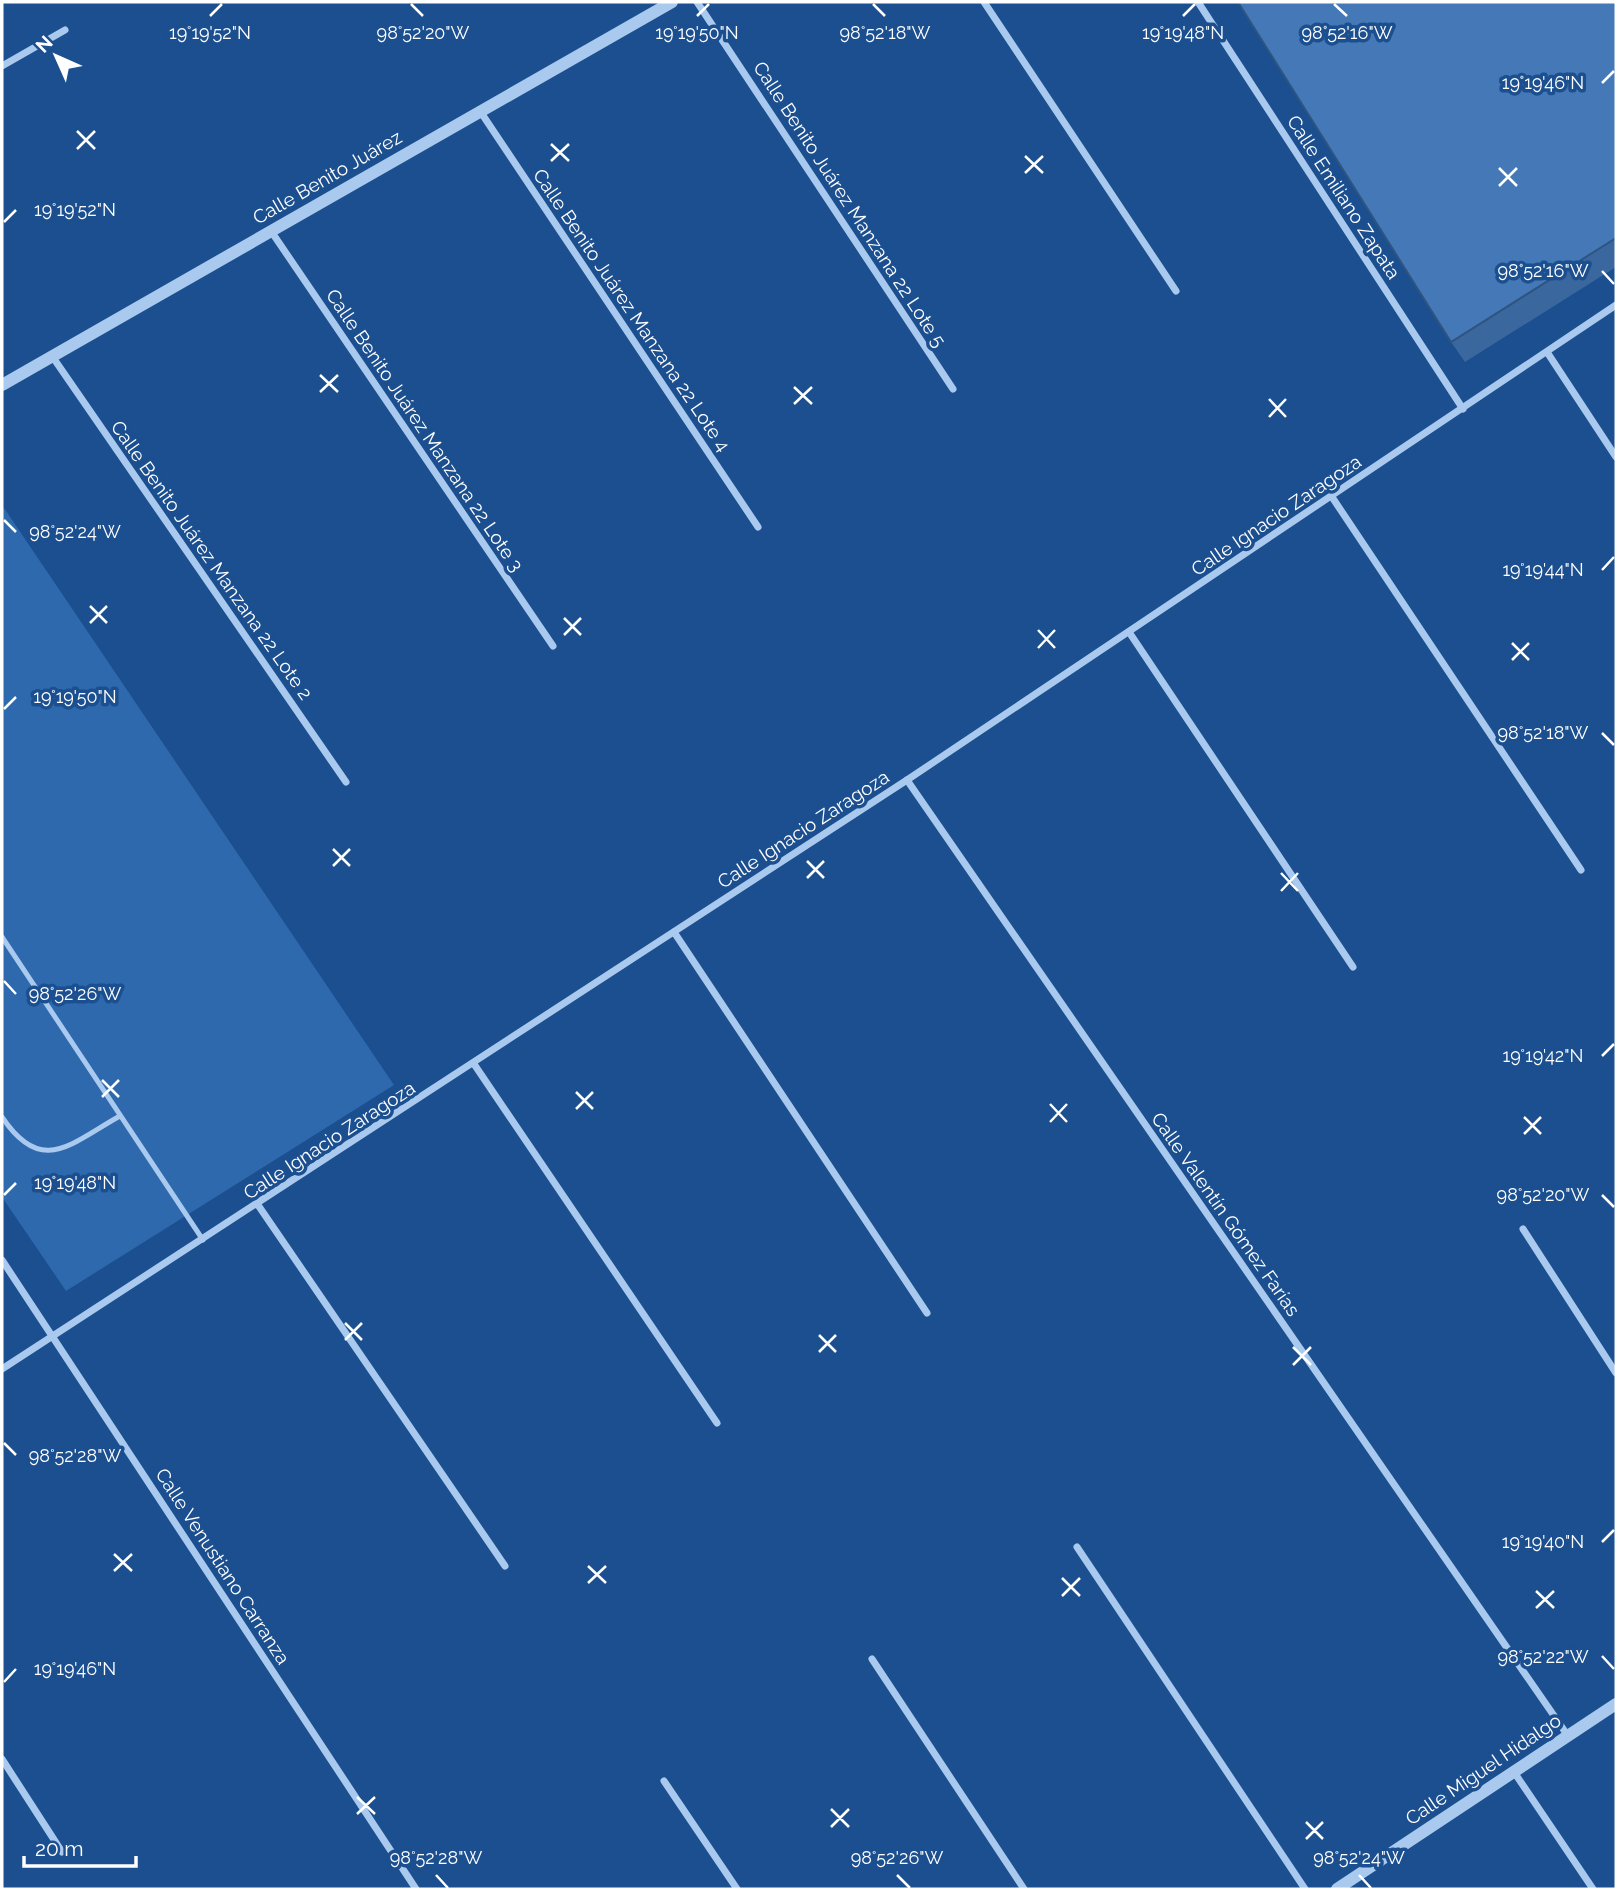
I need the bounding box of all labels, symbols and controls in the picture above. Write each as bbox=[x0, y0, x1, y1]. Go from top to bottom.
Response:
north arrow bbox=[21, 21, 91, 91]
text: 19°19'52"N bbox=[169, 22, 251, 43]
text: 98°52'20"W bbox=[377, 22, 470, 43]
text: 19°19'50"N bbox=[655, 22, 739, 43]
text: 98°52'18"W bbox=[840, 22, 931, 43]
text: 19°19'48"N bbox=[1142, 22, 1224, 43]
text: 98°52'16"W bbox=[1301, 22, 1393, 43]
text: N bbox=[31, 31, 57, 57]
street label: Calle Benito Juárez Manzana 22 Lote 5 bbox=[749, 57, 951, 351]
text: 19°19'46"N bbox=[1502, 72, 1584, 93]
street label: Calle Emiliano Zapata bbox=[1283, 111, 1405, 283]
street label: Calle Benito Juárez bbox=[249, 125, 405, 229]
street label: Calle Benito Juárez Manzana 22 Lote 4 bbox=[529, 165, 735, 455]
text: 19°19'52"N bbox=[34, 199, 116, 220]
text: 98°52'16"W bbox=[1497, 260, 1589, 281]
street label: Calle Benito Juárez Manzana 22 Lote 3 bbox=[322, 285, 528, 575]
street label: Calle Benito Juárez Manzana 22 Lote 2 bbox=[107, 416, 317, 704]
street label: Calle Ignacio Zaragoza bbox=[1187, 450, 1365, 580]
text: 98°52'24"W bbox=[29, 521, 121, 542]
text: 19°19'44"N bbox=[1502, 559, 1584, 580]
text: 19°19'50"N bbox=[33, 686, 117, 707]
text: 98°52'18"W bbox=[1498, 722, 1589, 743]
street label: Calle Ignacio Zaragoza bbox=[713, 765, 893, 893]
text: 98°52'26"W bbox=[29, 983, 122, 1004]
text: 19°19'42"N bbox=[1503, 1045, 1583, 1066]
street label: Calle Ignacio Zaragoza bbox=[239, 1076, 419, 1204]
street label: Calle Valentín Gómez Farías bbox=[1147, 1108, 1305, 1320]
text: 19°19'48"N bbox=[34, 1172, 116, 1193]
text: 98°52'20"W bbox=[1497, 1184, 1590, 1205]
text: 98°52'28"W bbox=[29, 1445, 121, 1466]
street label: Calle Venustiano Carranza bbox=[151, 1464, 295, 1668]
text: 19°19'40"N bbox=[1502, 1531, 1584, 1552]
text: 98°52'22"W bbox=[1497, 1646, 1589, 1667]
text: 19°19'46"N bbox=[34, 1658, 116, 1679]
street label: Calle Miguel Hidalgo bbox=[1401, 1709, 1565, 1829]
scale bar bbox=[24, 1825, 136, 1869]
text: 20 m bbox=[35, 1836, 83, 1861]
text: 98°52'28"W bbox=[390, 1847, 482, 1868]
text: 98°52'26"W bbox=[851, 1847, 944, 1868]
text: 98°52'24"W bbox=[1313, 1847, 1405, 1868]

